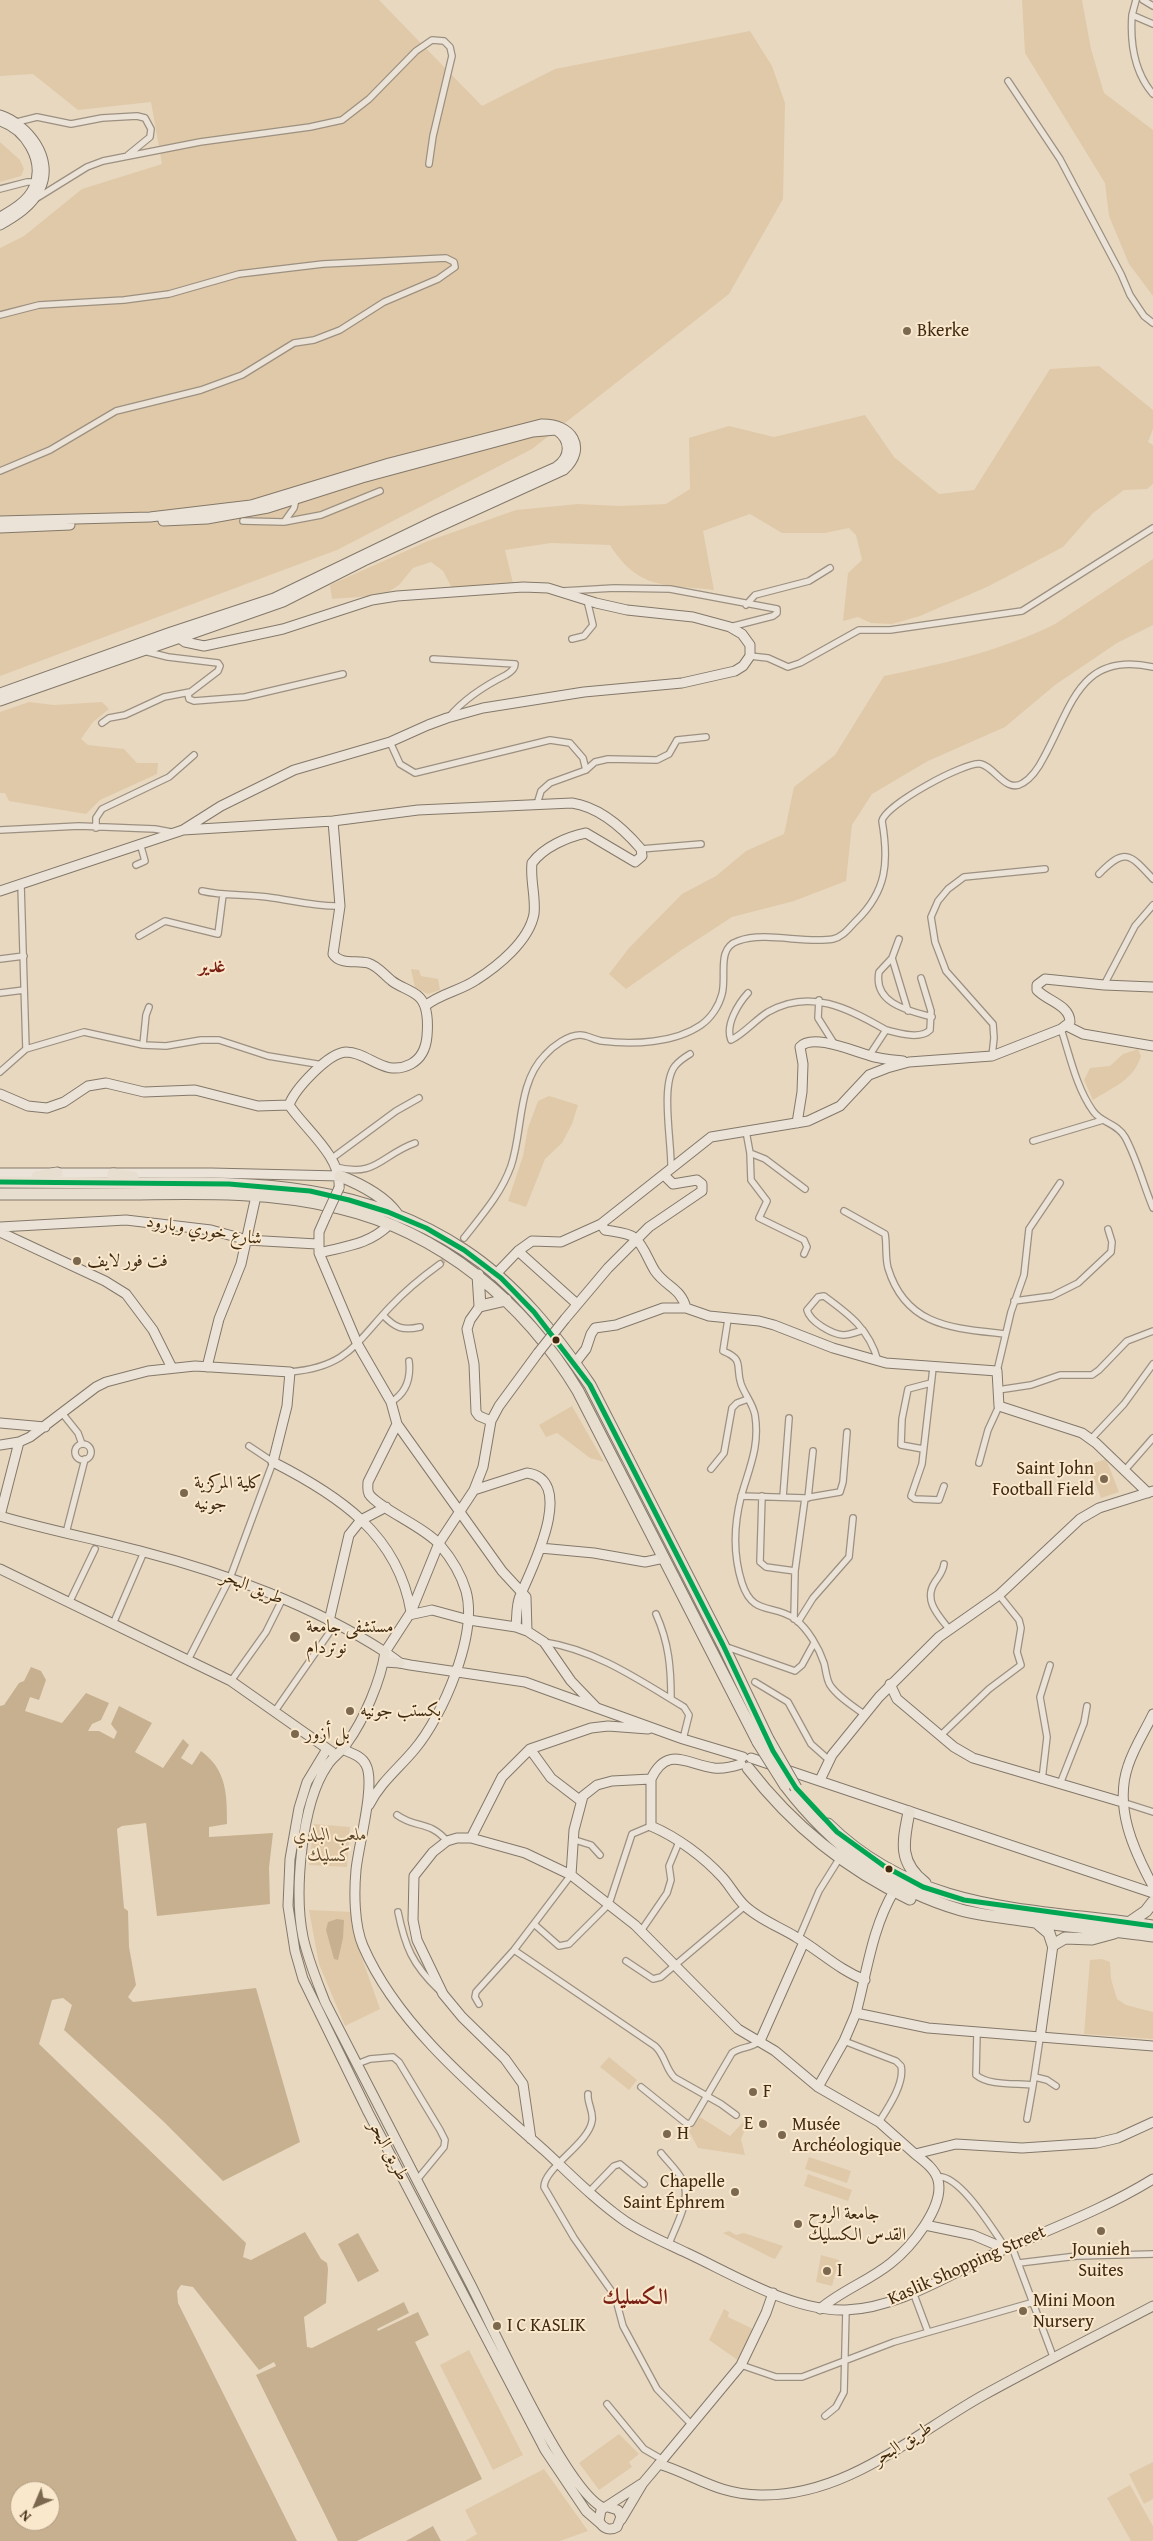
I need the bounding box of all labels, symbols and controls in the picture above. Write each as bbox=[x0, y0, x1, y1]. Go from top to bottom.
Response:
place label: Bkerke bbox=[917, 320, 969, 342]
marker: Bkerke bbox=[901, 325, 913, 337]
district label: غدير bbox=[199, 955, 225, 979]
street label: شارع خوري وبارود bbox=[145, 1211, 263, 1251]
place label: فت فور لايف bbox=[87, 1250, 168, 1272]
marker: فت فور لايف bbox=[71, 1255, 83, 1267]
unlabelled marker bbox=[551, 1335, 561, 1345]
place label: Saint John Football Field bbox=[992, 1458, 1094, 1500]
place label: كلية المركزية جونيه bbox=[194, 1472, 262, 1515]
marker: Saint John Football Field bbox=[1098, 1473, 1110, 1485]
marker: كلية المركزية جونيه bbox=[178, 1487, 190, 1499]
street label: طريق البحر bbox=[218, 1566, 286, 1610]
place label: مستشفى جامعة نوتردام bbox=[306, 1616, 393, 1658]
marker: مستشفى جامعة نوتردام bbox=[288, 1630, 302, 1644]
place label: بكستب جونيه bbox=[360, 1700, 441, 1722]
marker: بكستب جونيه bbox=[344, 1705, 356, 1717]
place label: بل أزور bbox=[305, 1723, 350, 1745]
marker: بل أزور bbox=[289, 1728, 301, 1740]
park label: ملعب البلدي كسليك bbox=[293, 1824, 367, 1866]
unlabelled marker bbox=[884, 1864, 894, 1874]
place label: F bbox=[763, 2081, 772, 2103]
marker: F bbox=[747, 2086, 759, 2098]
place label: E bbox=[744, 2113, 753, 2135]
place label: Musée Archéologique bbox=[792, 2114, 901, 2156]
street label: طريق البحر bbox=[363, 2117, 413, 2185]
marker: E bbox=[757, 2118, 769, 2130]
place label: H bbox=[677, 2123, 689, 2145]
marker: H bbox=[661, 2128, 673, 2140]
marker: Musée Archéologique bbox=[776, 2129, 788, 2141]
place label: Chapelle Saint Éphrem bbox=[623, 2171, 725, 2214]
marker: Chapelle Saint Éphrem bbox=[729, 2186, 741, 2198]
place label: جامعة الروح القدس الكسليك bbox=[808, 2203, 906, 2246]
marker: جامعة الروح القدس الكسليك bbox=[792, 2218, 804, 2230]
street label: Kaslik Shopping Street bbox=[885, 2221, 1049, 2311]
marker: Jounieh Suites bbox=[1095, 2225, 1107, 2237]
place label: Jounieh Suites bbox=[1072, 2239, 1130, 2282]
place label: I bbox=[837, 2260, 843, 2282]
marker: I bbox=[821, 2265, 833, 2277]
district label: الكسليك bbox=[602, 2285, 668, 2311]
place label: Mini Moon Nursery bbox=[1033, 2290, 1115, 2332]
marker: Mini Moon Nursery bbox=[1017, 2305, 1029, 2317]
place label: I C KASLIK bbox=[507, 2315, 586, 2337]
marker: I C KASLIK bbox=[491, 2320, 503, 2332]
street label: طريق البحر bbox=[870, 2417, 936, 2471]
north arrow bbox=[10, 2481, 60, 2531]
text: N bbox=[15, 2506, 35, 2526]

